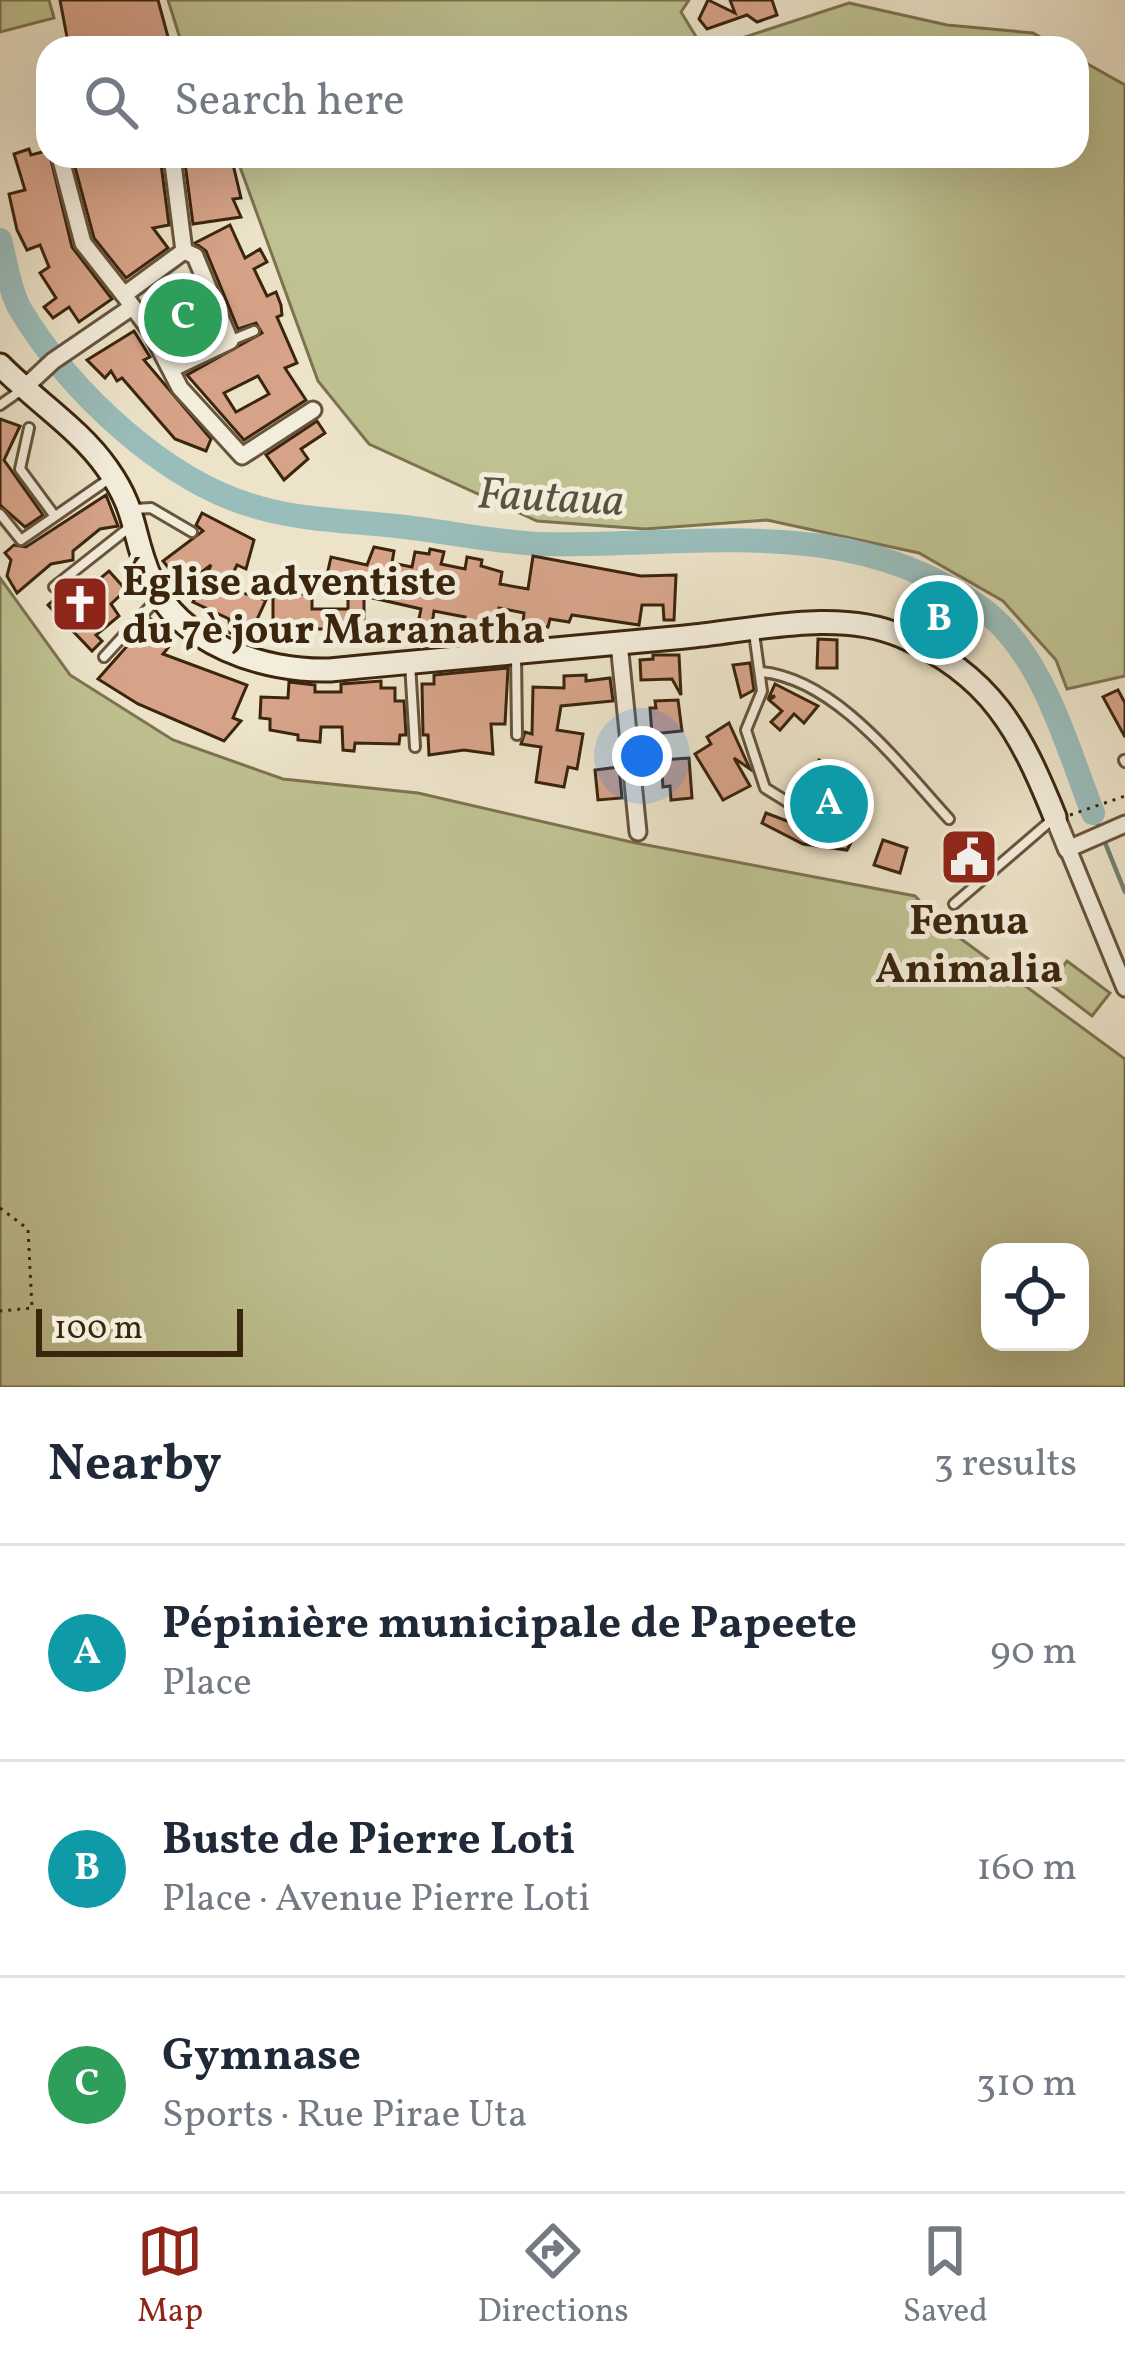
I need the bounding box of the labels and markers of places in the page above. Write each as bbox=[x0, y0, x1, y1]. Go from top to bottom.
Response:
pin: C bbox=[144, 273, 222, 363]
place label: Église adventiste du 7è jour Maranatha bbox=[122, 555, 545, 662]
church icon: Église adventiste du 7è jour Maranatha bbox=[49, 573, 111, 635]
pin: B bbox=[900, 575, 978, 665]
pin: A bbox=[790, 759, 868, 849]
public building icon: Fenua Animalia bbox=[938, 826, 1000, 888]
place label: Fenua Animalia bbox=[875, 894, 1063, 1001]

